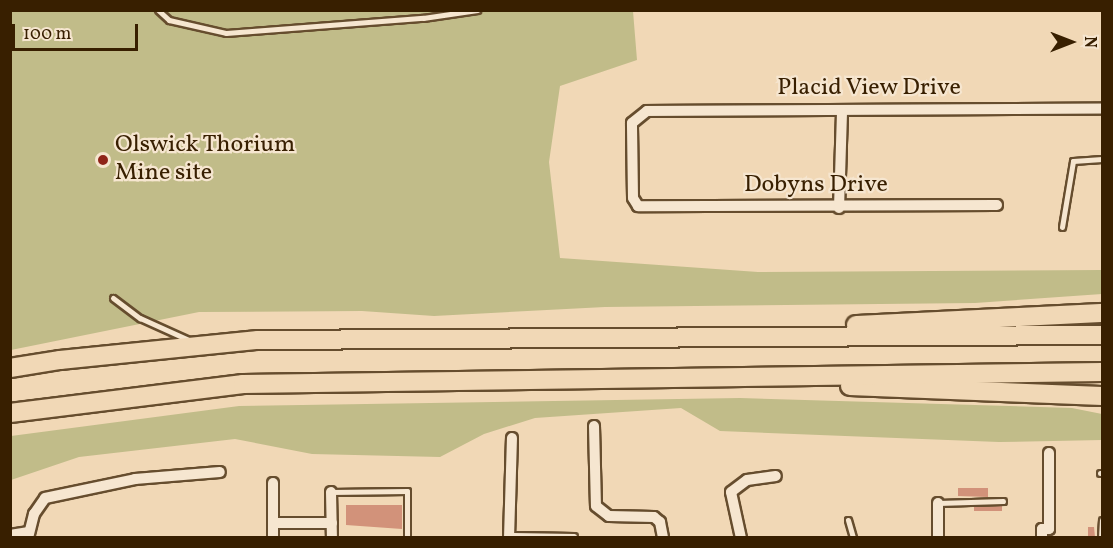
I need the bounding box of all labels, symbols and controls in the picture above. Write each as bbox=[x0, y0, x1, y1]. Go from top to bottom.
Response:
scale bar bbox=[15, 12, 141, 50]
north arrow bbox=[1041, 12, 1101, 72]
text: 100 m bbox=[23, 22, 72, 47]
text: N bbox=[1078, 36, 1100, 48]
street label: Placid View Drive bbox=[777, 75, 961, 103]
place label: Olswick Thorium Mine site bbox=[115, 132, 296, 188]
marker: Olswick Thorium Mine site bbox=[96, 153, 110, 167]
street label: Dobyns Drive bbox=[744, 172, 888, 200]

